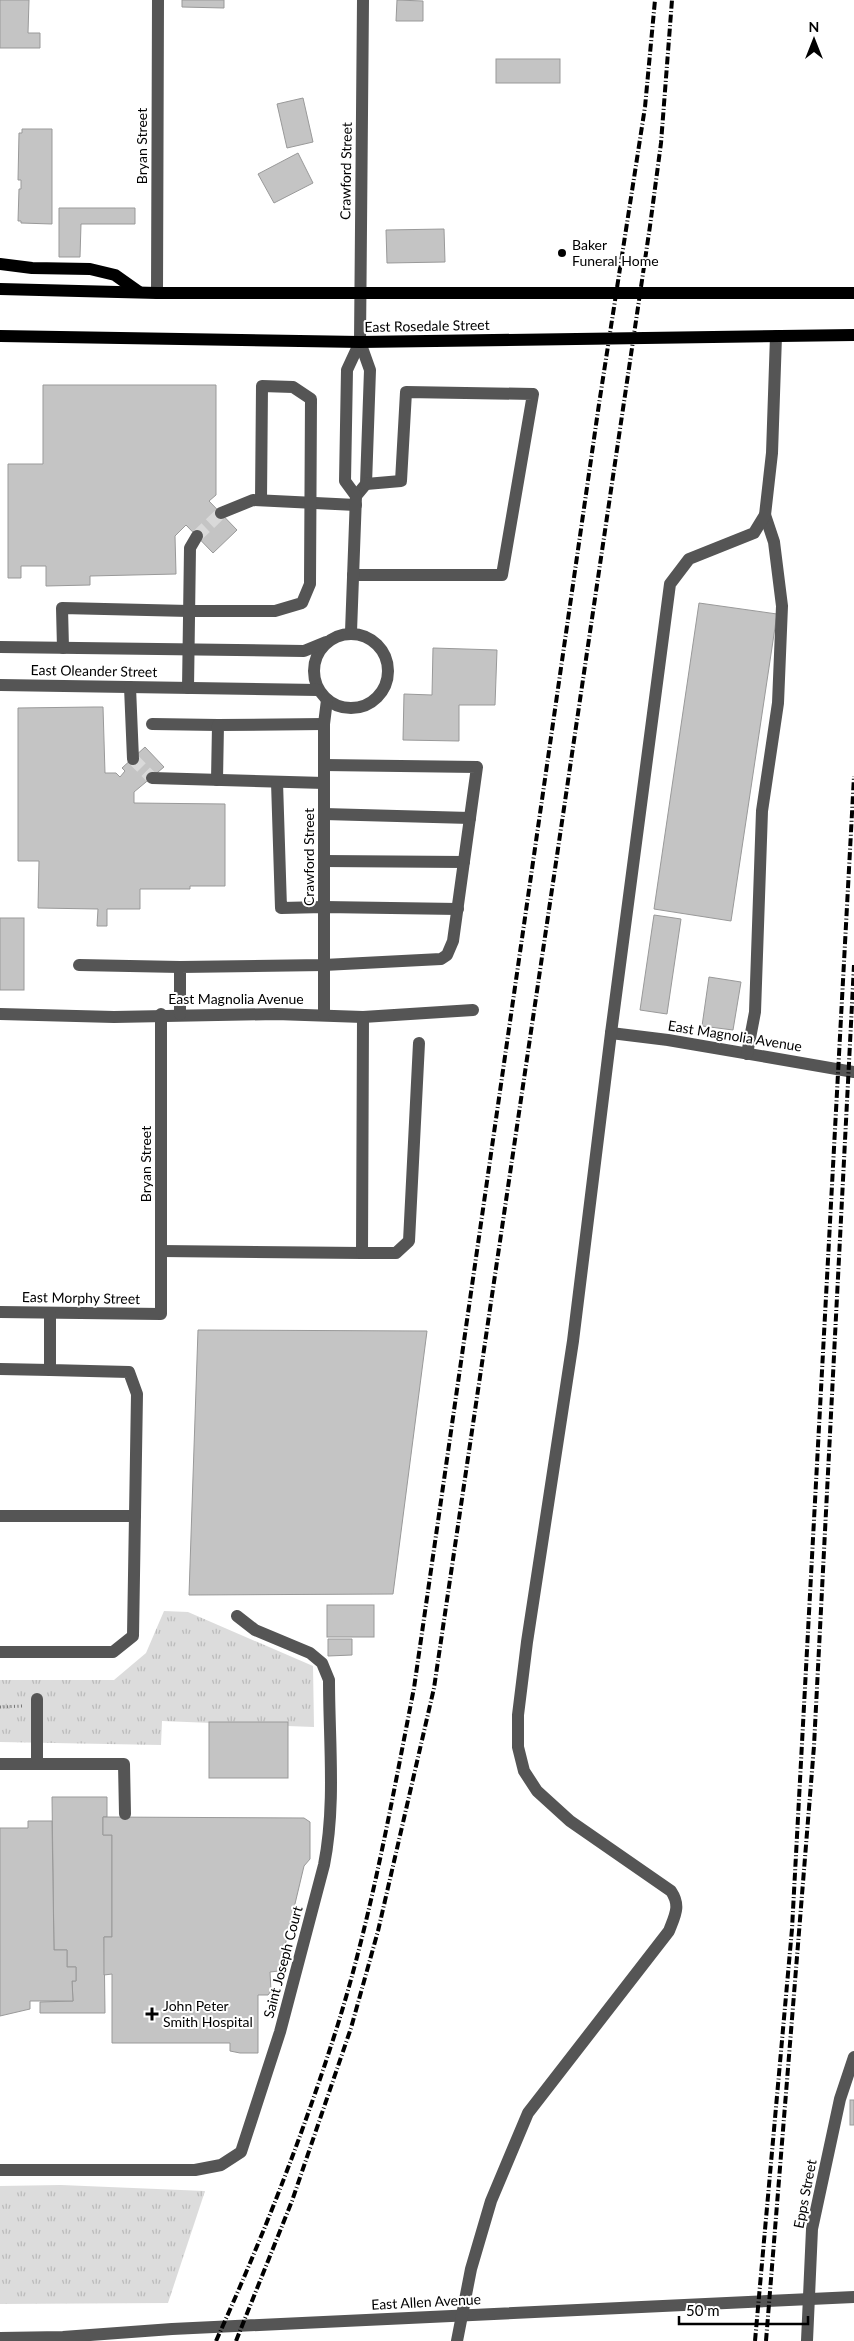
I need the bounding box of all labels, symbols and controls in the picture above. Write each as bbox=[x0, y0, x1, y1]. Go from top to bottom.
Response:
north arrow bbox=[789, 15, 839, 65]
text: N bbox=[809, 18, 819, 35]
street label: Bryan Street bbox=[133, 108, 150, 184]
street label: Crawford Street bbox=[336, 122, 355, 220]
place label: Baker Funeral Home bbox=[572, 236, 659, 269]
marker: Baker Funeral Home bbox=[556, 247, 568, 259]
street label: East Rosedale Street bbox=[364, 316, 490, 335]
street label: East Oleander Street bbox=[31, 661, 157, 680]
street label: Crawford Street bbox=[300, 808, 317, 906]
street label: East Magnolia Avenue bbox=[168, 990, 304, 1007]
street label: East Magnolia Avenue bbox=[667, 1017, 803, 1054]
street label: Bryan Street bbox=[137, 1126, 154, 1202]
street label: East Morphy Street bbox=[22, 1288, 140, 1307]
street label: Saint Joseph Court bbox=[259, 1904, 306, 2020]
place label: John Peter Smith Hospital bbox=[163, 1997, 253, 2030]
marker: John Peter Smith Hospital bbox=[145, 2007, 159, 2021]
street label: Epps Street bbox=[789, 2158, 820, 2230]
street label: East Allen Avenue bbox=[371, 2290, 481, 2313]
scale bar bbox=[679, 2294, 808, 2326]
text: 50 m bbox=[686, 2301, 720, 2319]

